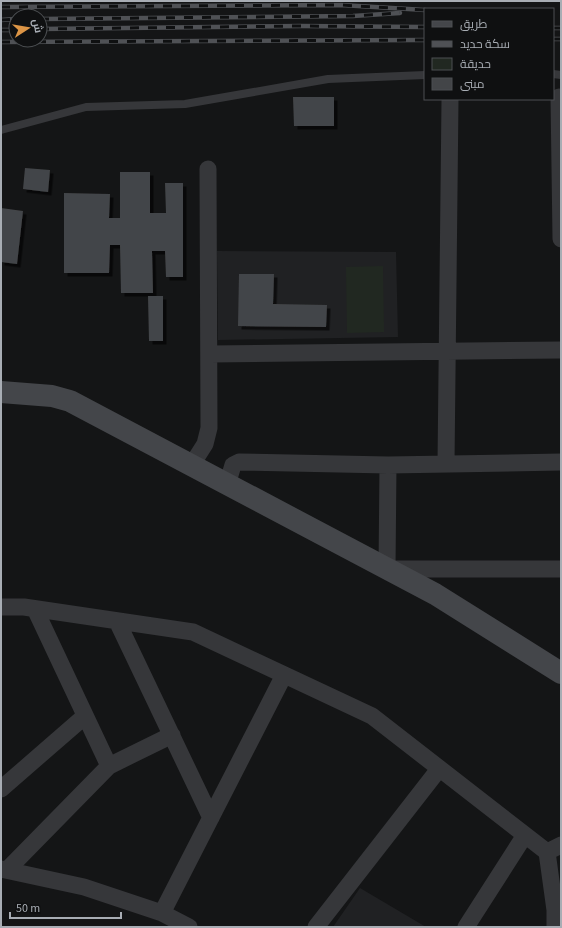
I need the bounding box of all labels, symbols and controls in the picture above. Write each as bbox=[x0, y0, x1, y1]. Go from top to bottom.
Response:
north arrow bbox=[8, 8, 48, 48]
legend bbox=[424, 8, 554, 100]
text: طريق bbox=[460, 16, 488, 33]
text: ش bbox=[28, 18, 46, 34]
text: سكة حديد bbox=[460, 36, 510, 53]
text: حديقة bbox=[460, 56, 491, 73]
text: مبنى bbox=[460, 76, 485, 93]
scale bar bbox=[10, 894, 121, 920]
text: 50 m bbox=[16, 900, 40, 917]

